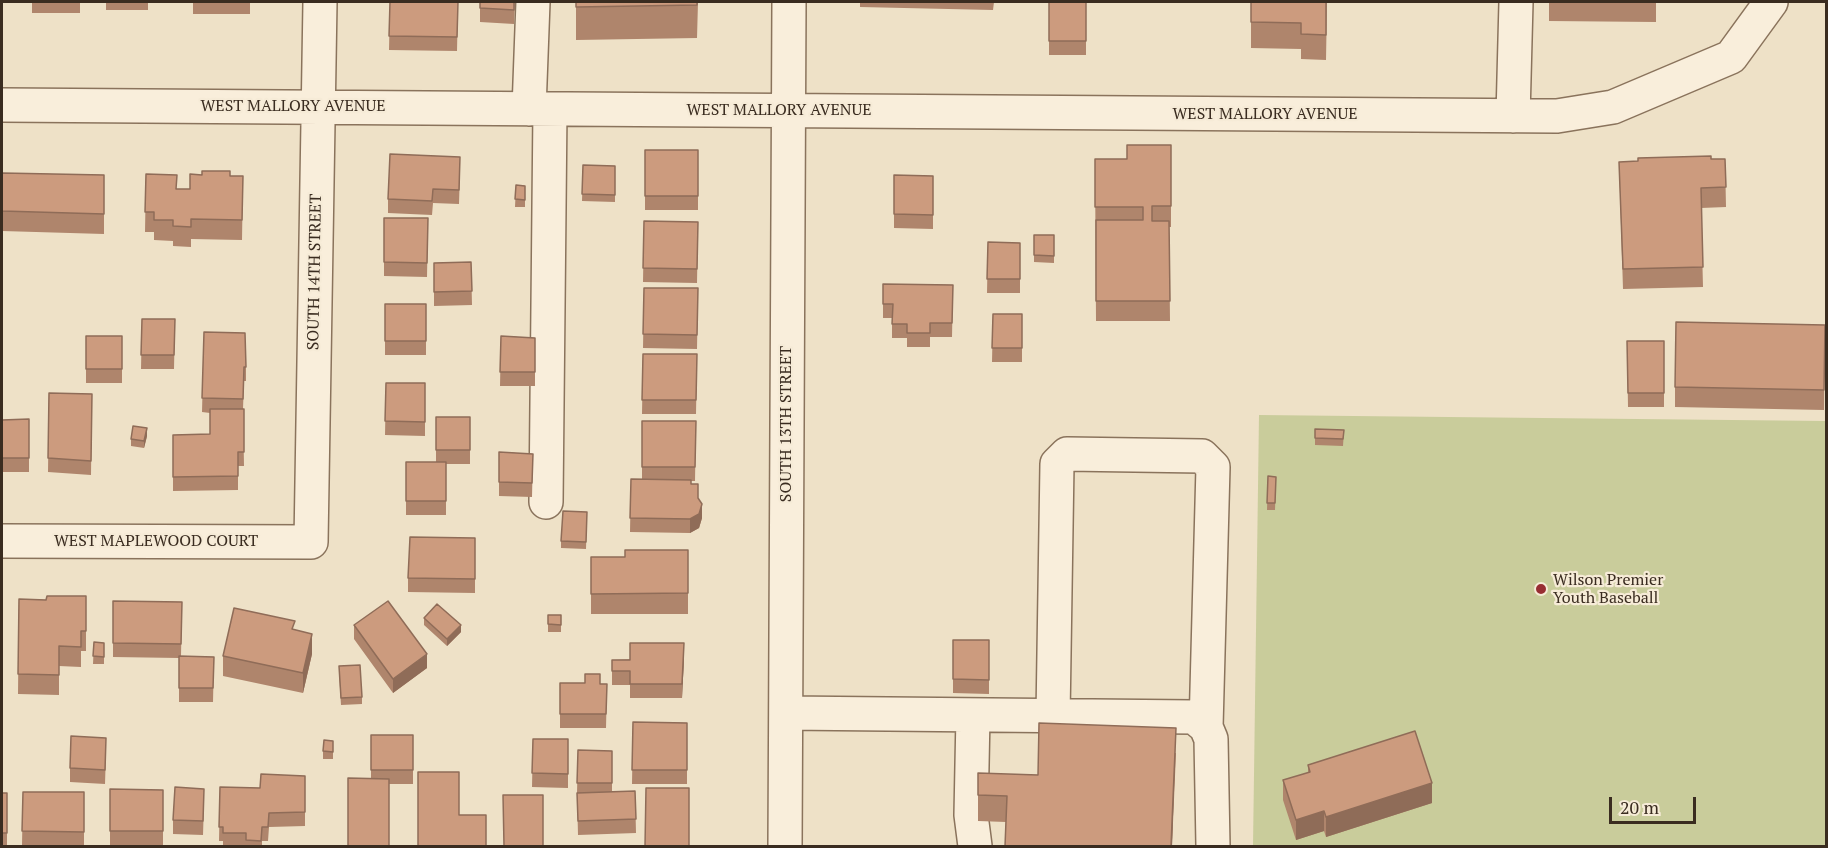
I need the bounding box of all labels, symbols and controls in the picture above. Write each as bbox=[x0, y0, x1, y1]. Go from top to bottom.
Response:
street label: WEST MALLORY AVENUE bbox=[200, 96, 386, 116]
street label: WEST MALLORY AVENUE bbox=[686, 100, 872, 120]
street label: WEST MALLORY AVENUE bbox=[1172, 104, 1358, 124]
street label: SOUTH 14TH STREET bbox=[304, 194, 326, 350]
street label: SOUTH 13TH STREET bbox=[776, 346, 796, 502]
street label: WEST MAPLEWOOD COURT bbox=[54, 531, 258, 551]
place label: Wilson Premier Youth Baseball bbox=[1553, 570, 1663, 608]
marker: Wilson Premier Youth Baseball bbox=[1534, 582, 1548, 596]
scale bar bbox=[1612, 785, 1699, 823]
text: 20 m bbox=[1620, 795, 1659, 819]

